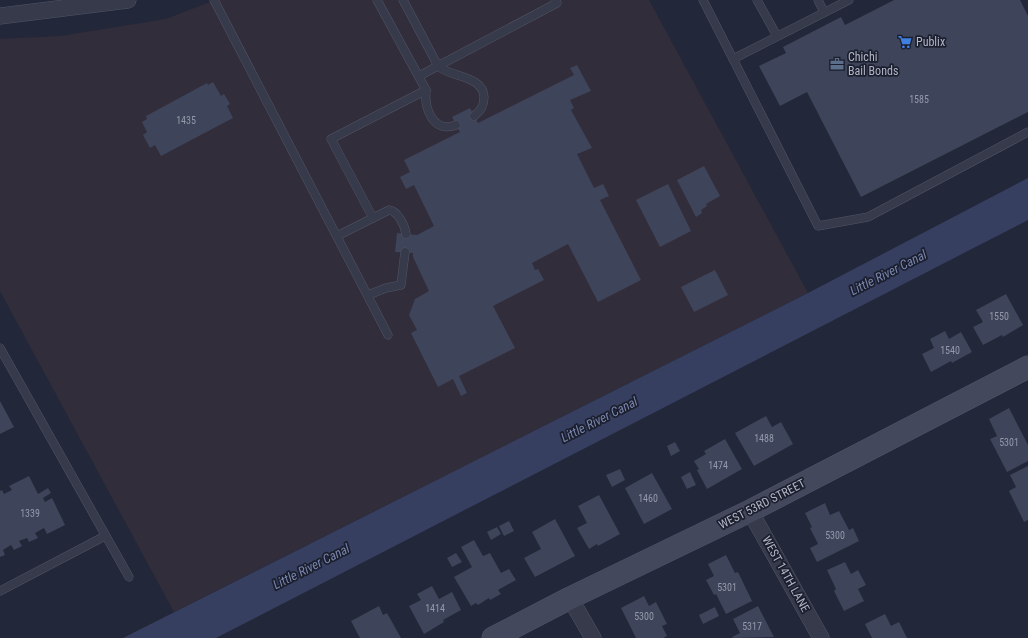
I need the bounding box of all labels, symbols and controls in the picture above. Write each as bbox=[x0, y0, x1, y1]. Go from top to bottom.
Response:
supermarket icon: Publix bbox=[897, 34, 913, 50]
place label: Publix bbox=[916, 35, 945, 49]
place label: Chichi Bail Bonds bbox=[848, 50, 898, 78]
office icon: Chichi Bail Bonds bbox=[829, 56, 845, 72]
house number: 1585 bbox=[909, 94, 929, 105]
house number: 1435 bbox=[176, 115, 196, 126]
water label: Little River Canal bbox=[847, 246, 930, 298]
house number: 1550 bbox=[989, 311, 1009, 322]
house number: 1540 bbox=[940, 345, 960, 356]
water label: Little River Canal bbox=[558, 393, 641, 445]
house number: 1488 bbox=[754, 433, 774, 444]
house number: 5301 bbox=[999, 437, 1019, 448]
house number: 1474 bbox=[708, 460, 728, 471]
street label: WEST 53RD STREET bbox=[716, 476, 808, 532]
house number: 1460 bbox=[638, 493, 658, 504]
house number: 1339 bbox=[20, 508, 40, 519]
house number: 5300 bbox=[825, 530, 845, 541]
street label: WEST 14TH LANE bbox=[759, 534, 813, 614]
water label: Little River Canal bbox=[270, 540, 353, 592]
house number: 5301 bbox=[717, 582, 737, 593]
house number: 1414 bbox=[425, 603, 445, 614]
house number: 5300 bbox=[634, 611, 654, 622]
house number: 5317 bbox=[742, 621, 762, 632]

